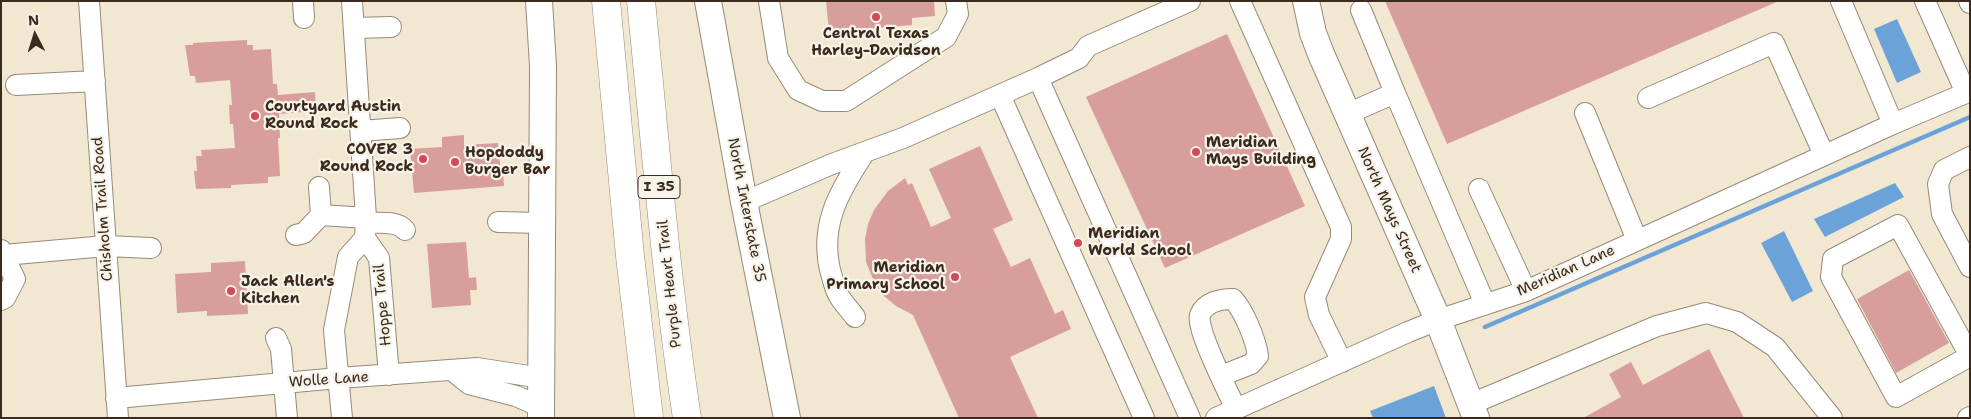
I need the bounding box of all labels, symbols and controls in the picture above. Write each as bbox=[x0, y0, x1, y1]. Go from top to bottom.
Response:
north arrow bbox=[10, 10, 60, 60]
text: N bbox=[27, 11, 40, 30]
marker: Central Texas Harley-Davidson bbox=[870, 11, 882, 23]
place label: Central Texas Harley-Davidson bbox=[811, 25, 941, 60]
place label: Courtyard Austin Round Rock bbox=[265, 98, 401, 133]
marker: Courtyard Austin Round Rock bbox=[249, 110, 261, 122]
place label: Meridian Mays Building bbox=[1206, 134, 1316, 169]
street label: Chisholm Trail Road bbox=[89, 136, 117, 282]
street label: North Interstate 35 bbox=[723, 136, 769, 284]
place label: COVER 3 Round Rock bbox=[320, 141, 413, 176]
place label: Hopdoddy Burger Bar bbox=[465, 144, 550, 179]
street label: North Mays Street bbox=[1353, 144, 1425, 276]
marker: Meridian Mays Building bbox=[1190, 146, 1202, 158]
marker: COVER 3 Round Rock bbox=[417, 153, 429, 165]
marker: Hopdoddy Burger Bar bbox=[449, 156, 461, 168]
road number: I 35 bbox=[638, 176, 680, 198]
street label: Purple Heart Trail bbox=[654, 219, 686, 349]
place label: Meridian World School bbox=[1088, 225, 1191, 260]
marker: Meridian World School bbox=[1072, 237, 1084, 249]
street label: Meridian Lane bbox=[1514, 241, 1618, 301]
place label: Meridian Primary School bbox=[826, 259, 945, 294]
street label: Hoppe Trail bbox=[370, 263, 396, 347]
marker: Meridian Primary School bbox=[949, 271, 961, 283]
place label: Jack Allen's Kitchen bbox=[241, 273, 334, 308]
marker: Jack Allen's Kitchen bbox=[225, 285, 237, 297]
street label: Wolle Lane bbox=[288, 368, 370, 392]

